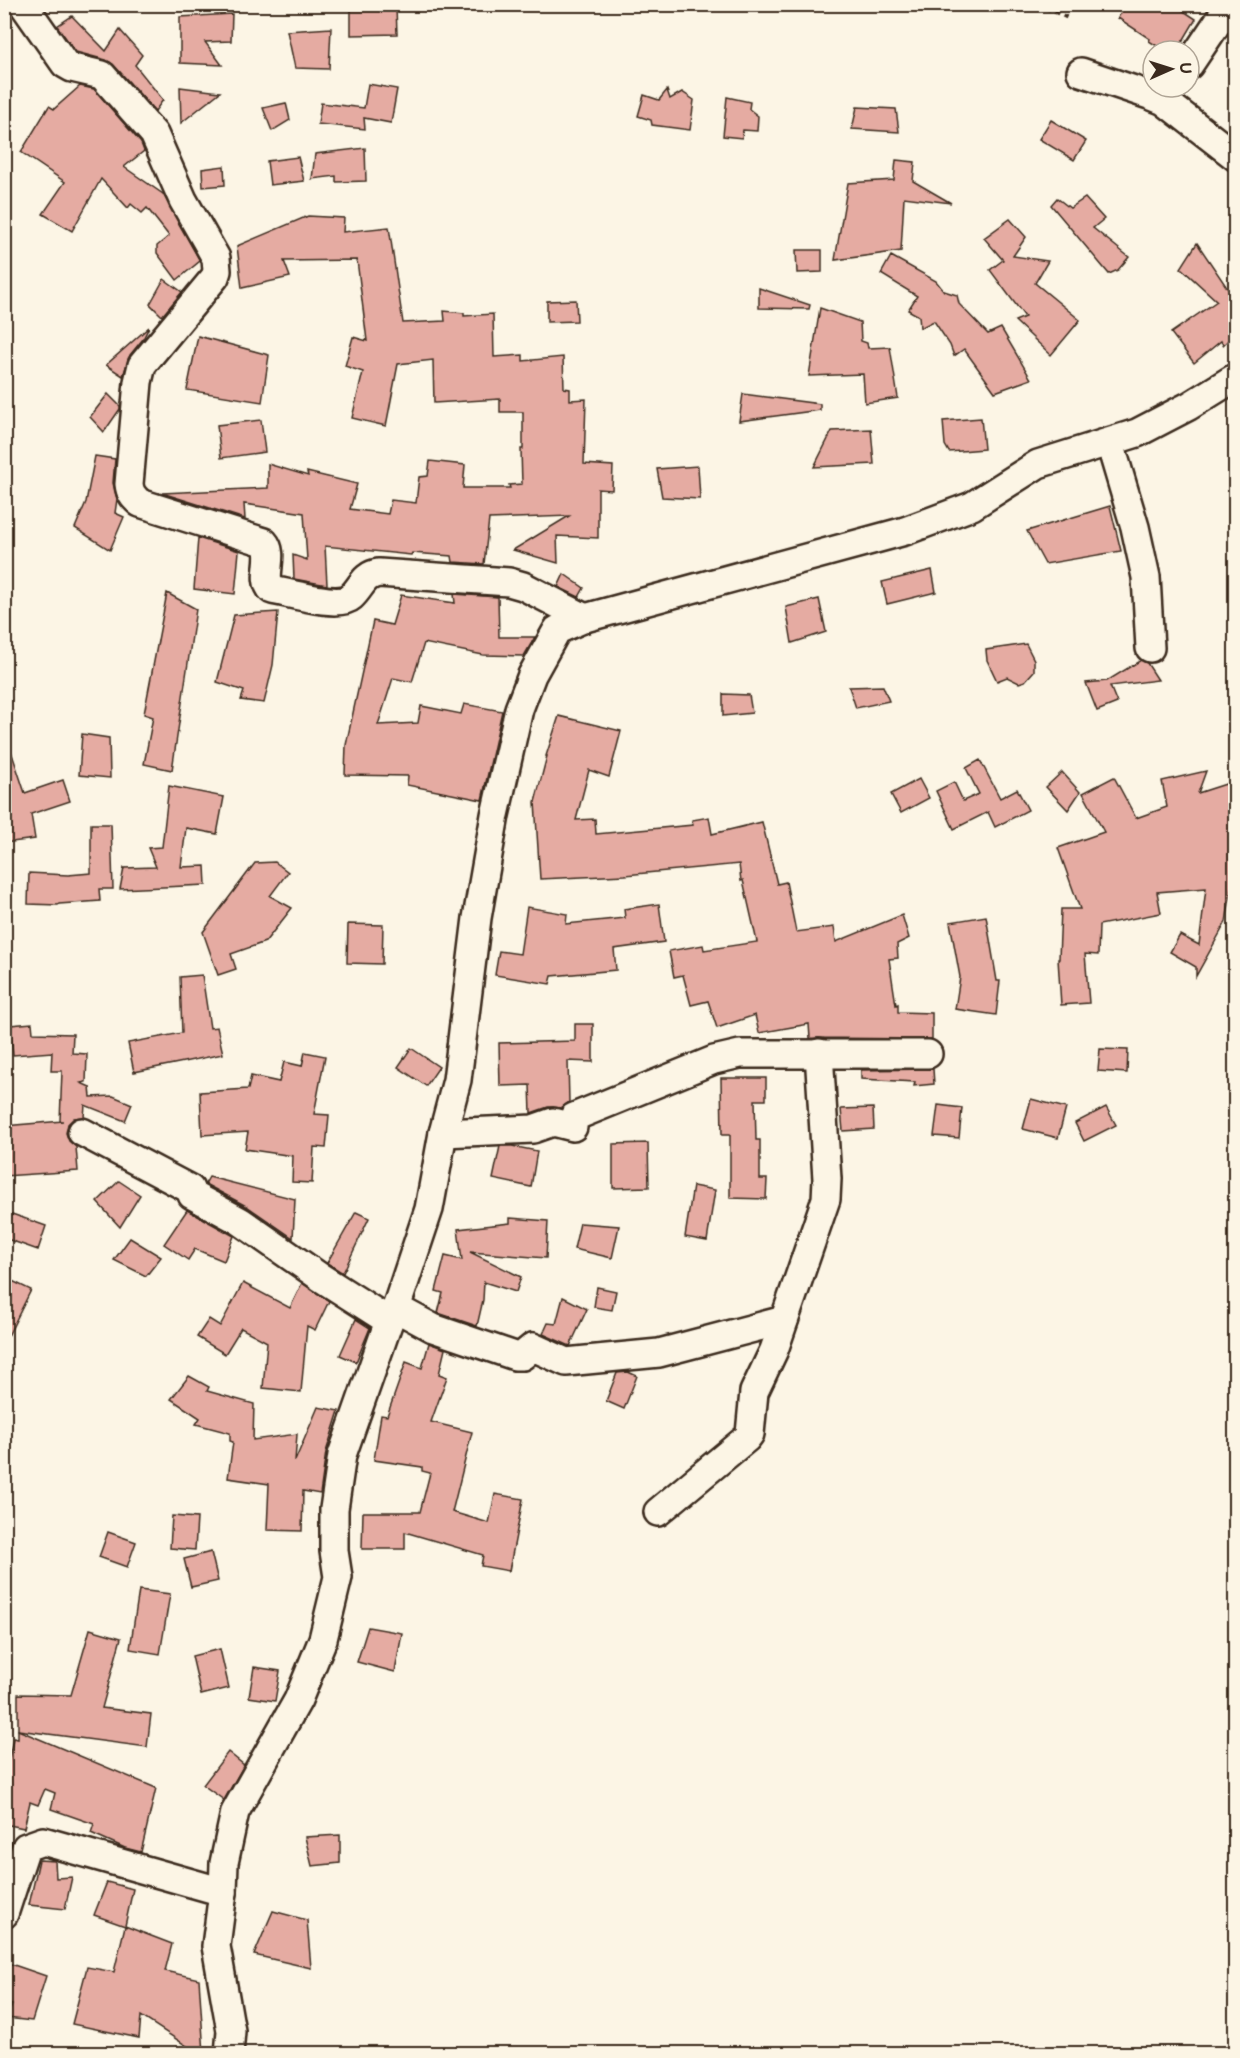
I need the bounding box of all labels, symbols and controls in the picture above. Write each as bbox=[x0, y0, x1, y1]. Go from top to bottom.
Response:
north arrow bbox=[1141, 39, 1201, 99]
text: U bbox=[1175, 62, 1194, 74]

